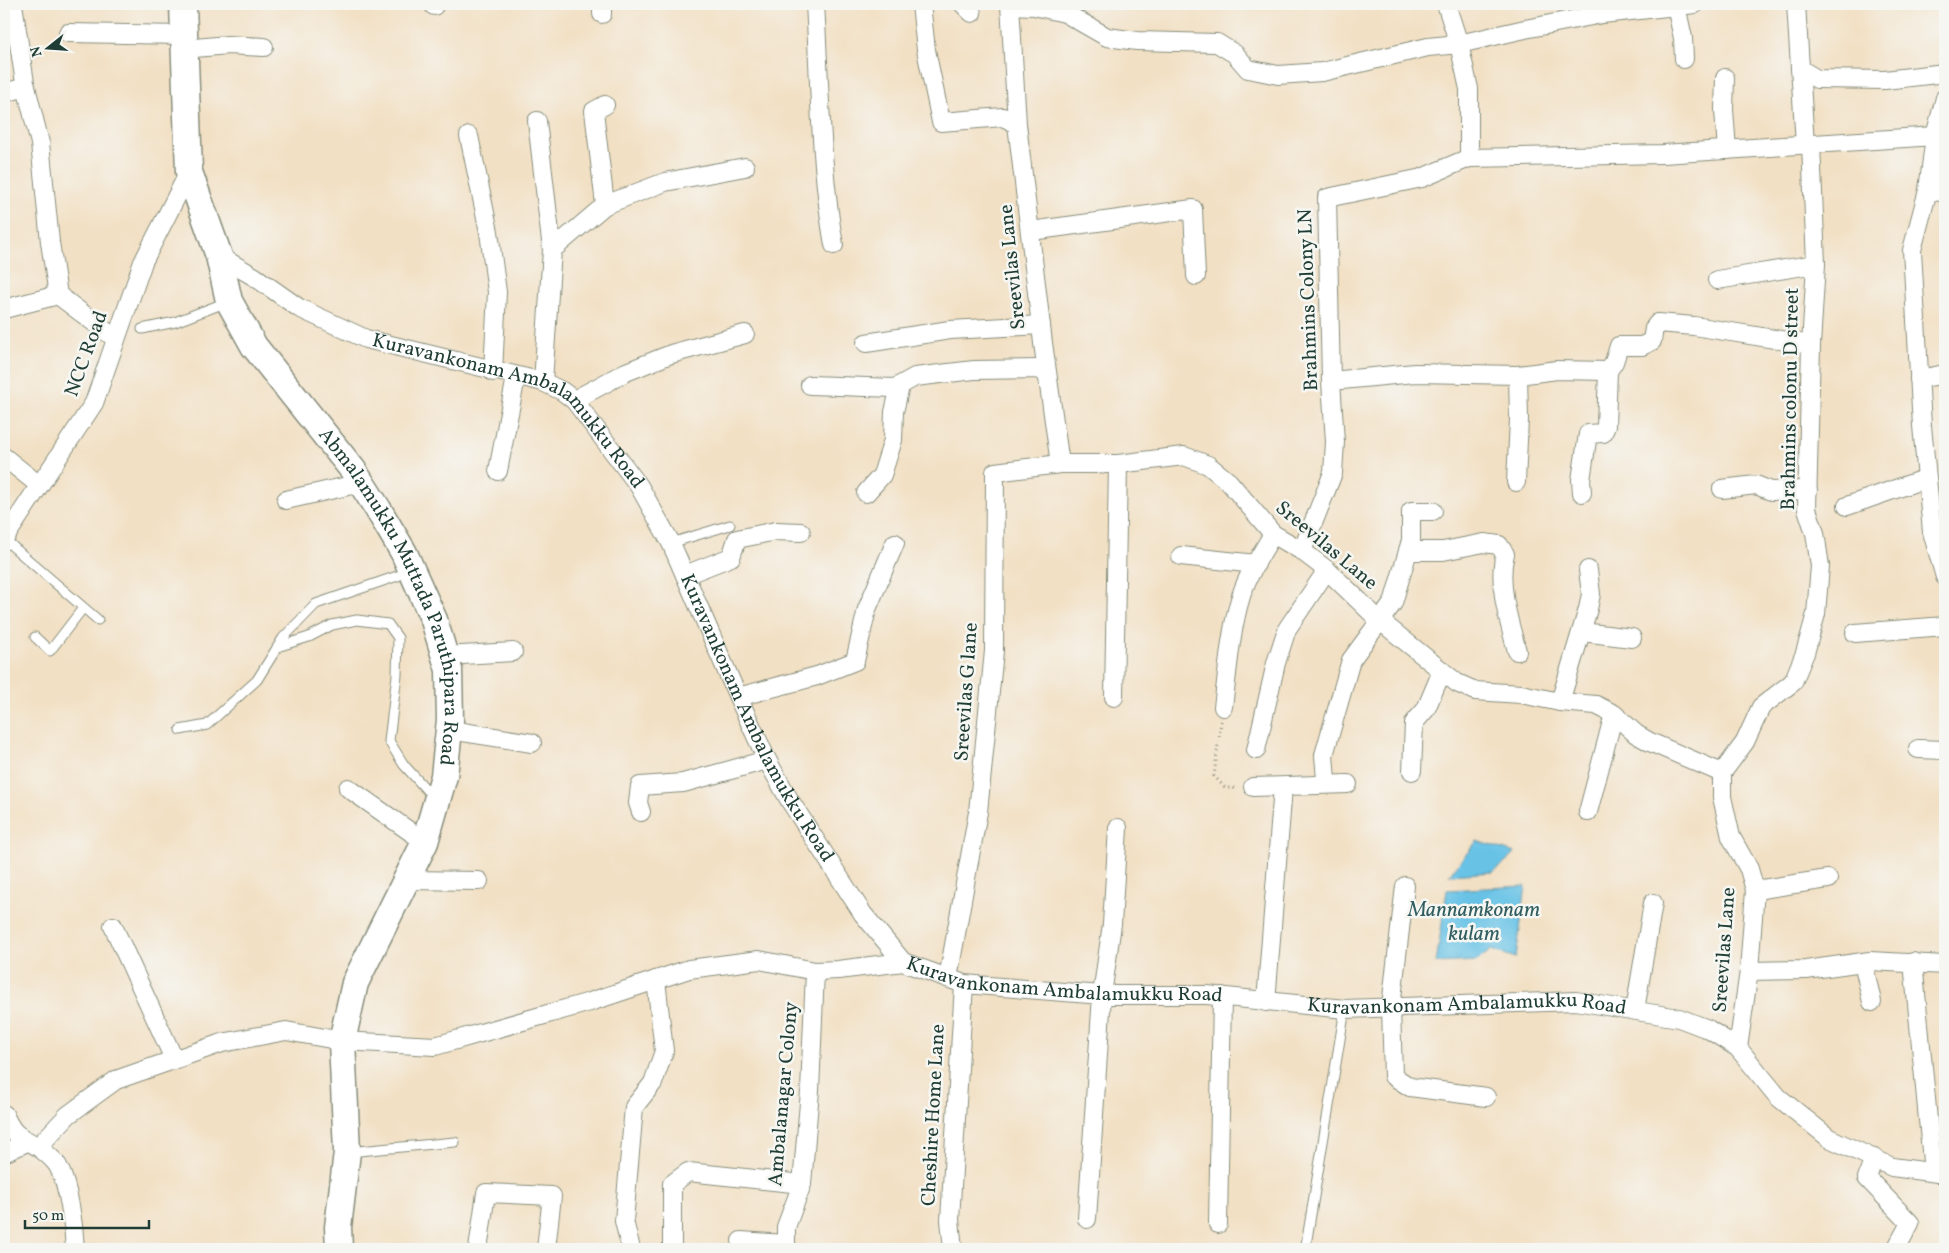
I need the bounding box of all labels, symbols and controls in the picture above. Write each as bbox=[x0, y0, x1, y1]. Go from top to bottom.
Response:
north arrow bbox=[22, 22, 72, 72]
text: N bbox=[26, 44, 48, 59]
street label: Sreevilas Lane bbox=[992, 203, 1034, 331]
street label: Brahmins Colony LN bbox=[1292, 208, 1326, 392]
street label: Brahmins colonu D street bbox=[1775, 287, 1807, 511]
street label: NCC Road bbox=[58, 307, 116, 401]
street label: Kuravankonam Ambalamukku Road bbox=[369, 327, 651, 495]
street label: Abmalamukku Muttada Paruthipara Road bbox=[311, 422, 464, 767]
street label: Sreevilas Lane bbox=[1269, 495, 1383, 597]
street label: Kuravankonam Ambalamukku Road bbox=[672, 570, 840, 868]
street label: Sreevilas G lane bbox=[948, 622, 986, 762]
street label: Sreevilas Lane bbox=[1707, 886, 1743, 1014]
water label: Mannamkonam kulam bbox=[1407, 896, 1540, 949]
street label: Kuravankonam Ambalamukku Road bbox=[902, 950, 1224, 1011]
street label: Kuravankonam Ambalamukku Road bbox=[1306, 987, 1628, 1023]
street label: Ambalanagar Colony bbox=[762, 1000, 806, 1187]
street label: Cheshire Home Lane bbox=[915, 1023, 953, 1207]
scale bar bbox=[25, 1198, 149, 1230]
text: 50 m bbox=[32, 1206, 64, 1227]

